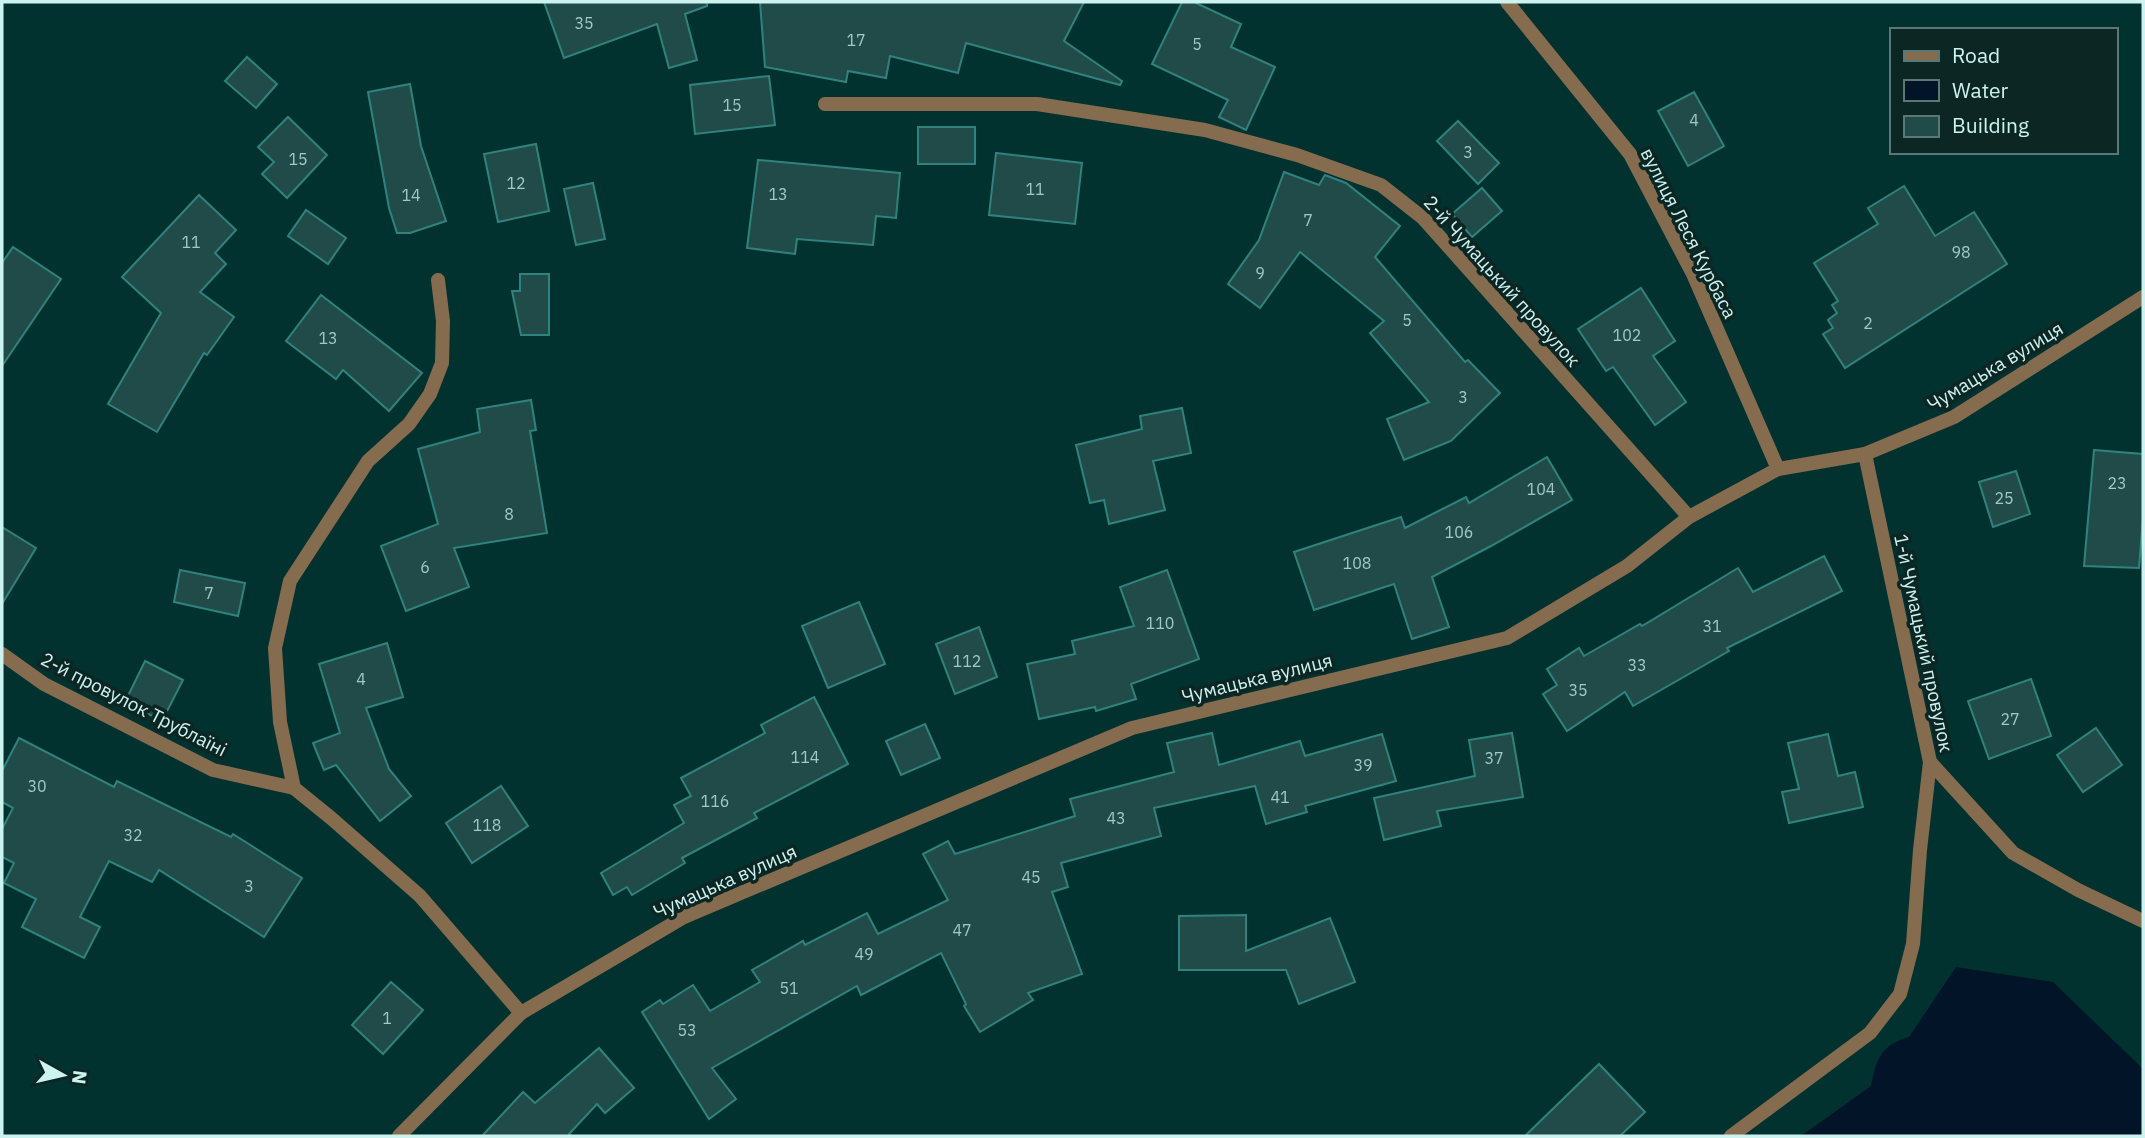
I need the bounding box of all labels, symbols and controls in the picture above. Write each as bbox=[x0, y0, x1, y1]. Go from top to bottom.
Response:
house number: 35 bbox=[574, 13, 594, 33]
legend bbox=[1890, 28, 2117, 154]
house number: 17 bbox=[846, 30, 866, 50]
house number: 5 bbox=[1192, 34, 1202, 54]
text: Road bbox=[1952, 41, 2000, 69]
text: Water bbox=[1952, 76, 2009, 104]
house number: 15 bbox=[722, 95, 742, 115]
house number: 4 bbox=[1689, 110, 1699, 130]
text: Building bbox=[1952, 111, 2029, 139]
house number: 3 bbox=[1463, 142, 1473, 162]
street label: вулиця Леся Курбаса bbox=[1636, 144, 1742, 322]
house number: 15 bbox=[288, 149, 308, 169]
house number: 12 bbox=[506, 173, 526, 193]
house number: 11 bbox=[1025, 179, 1045, 199]
house number: 13 bbox=[768, 184, 788, 204]
house number: 14 bbox=[401, 185, 421, 205]
street label: 2-й Чумацький провулок bbox=[1419, 190, 1585, 372]
house number: 7 bbox=[1303, 210, 1313, 230]
house number: 11 bbox=[181, 232, 201, 252]
house number: 98 bbox=[1951, 242, 1971, 262]
house number: 9 bbox=[1255, 263, 1265, 283]
house number: 5 bbox=[1402, 310, 1412, 330]
house number: 2 bbox=[1863, 313, 1873, 333]
street label: Чумацька вулиця bbox=[1923, 316, 2067, 416]
house number: 102 bbox=[1613, 325, 1641, 345]
house number: 13 bbox=[318, 328, 338, 348]
house number: 3 bbox=[1458, 387, 1468, 407]
house number: 23 bbox=[2107, 473, 2127, 493]
house number: 104 bbox=[1527, 479, 1555, 499]
house number: 25 bbox=[1994, 488, 2014, 508]
house number: 8 bbox=[504, 504, 514, 524]
house number: 106 bbox=[1445, 522, 1473, 542]
street label: 1-й Чумацький провулок bbox=[1889, 532, 1959, 754]
house number: 108 bbox=[1343, 553, 1371, 573]
house number: 6 bbox=[420, 557, 430, 577]
house number: 7 bbox=[204, 583, 214, 603]
house number: 110 bbox=[1146, 613, 1174, 633]
house number: 31 bbox=[1702, 616, 1722, 636]
street label: 2-й провулок Трублаїні bbox=[37, 647, 231, 761]
street label: Чумацька вулиця bbox=[1179, 648, 1335, 708]
house number: 112 bbox=[953, 651, 981, 671]
house number: 33 bbox=[1627, 655, 1647, 675]
house number: 4 bbox=[356, 669, 366, 689]
house number: 35 bbox=[1568, 680, 1588, 700]
house number: 27 bbox=[2000, 709, 2020, 729]
house number: 114 bbox=[791, 747, 819, 767]
house number: 37 bbox=[1484, 748, 1504, 768]
house number: 39 bbox=[1353, 755, 1373, 775]
house number: 30 bbox=[27, 776, 47, 796]
house number: 41 bbox=[1270, 787, 1290, 807]
house number: 116 bbox=[701, 791, 729, 811]
house number: 43 bbox=[1106, 808, 1126, 828]
house number: 118 bbox=[473, 815, 501, 835]
house number: 32 bbox=[123, 825, 143, 845]
street label: Чумацька вулиця bbox=[650, 839, 800, 923]
house number: 45 bbox=[1021, 867, 1041, 887]
house number: 3 bbox=[244, 876, 254, 896]
house number: 47 bbox=[952, 920, 972, 940]
house number: 49 bbox=[854, 944, 874, 964]
house number: 51 bbox=[779, 978, 799, 998]
house number: 1 bbox=[382, 1008, 392, 1028]
house number: 53 bbox=[677, 1020, 697, 1040]
north arrow bbox=[28, 1040, 98, 1110]
text: N bbox=[67, 1069, 93, 1086]

